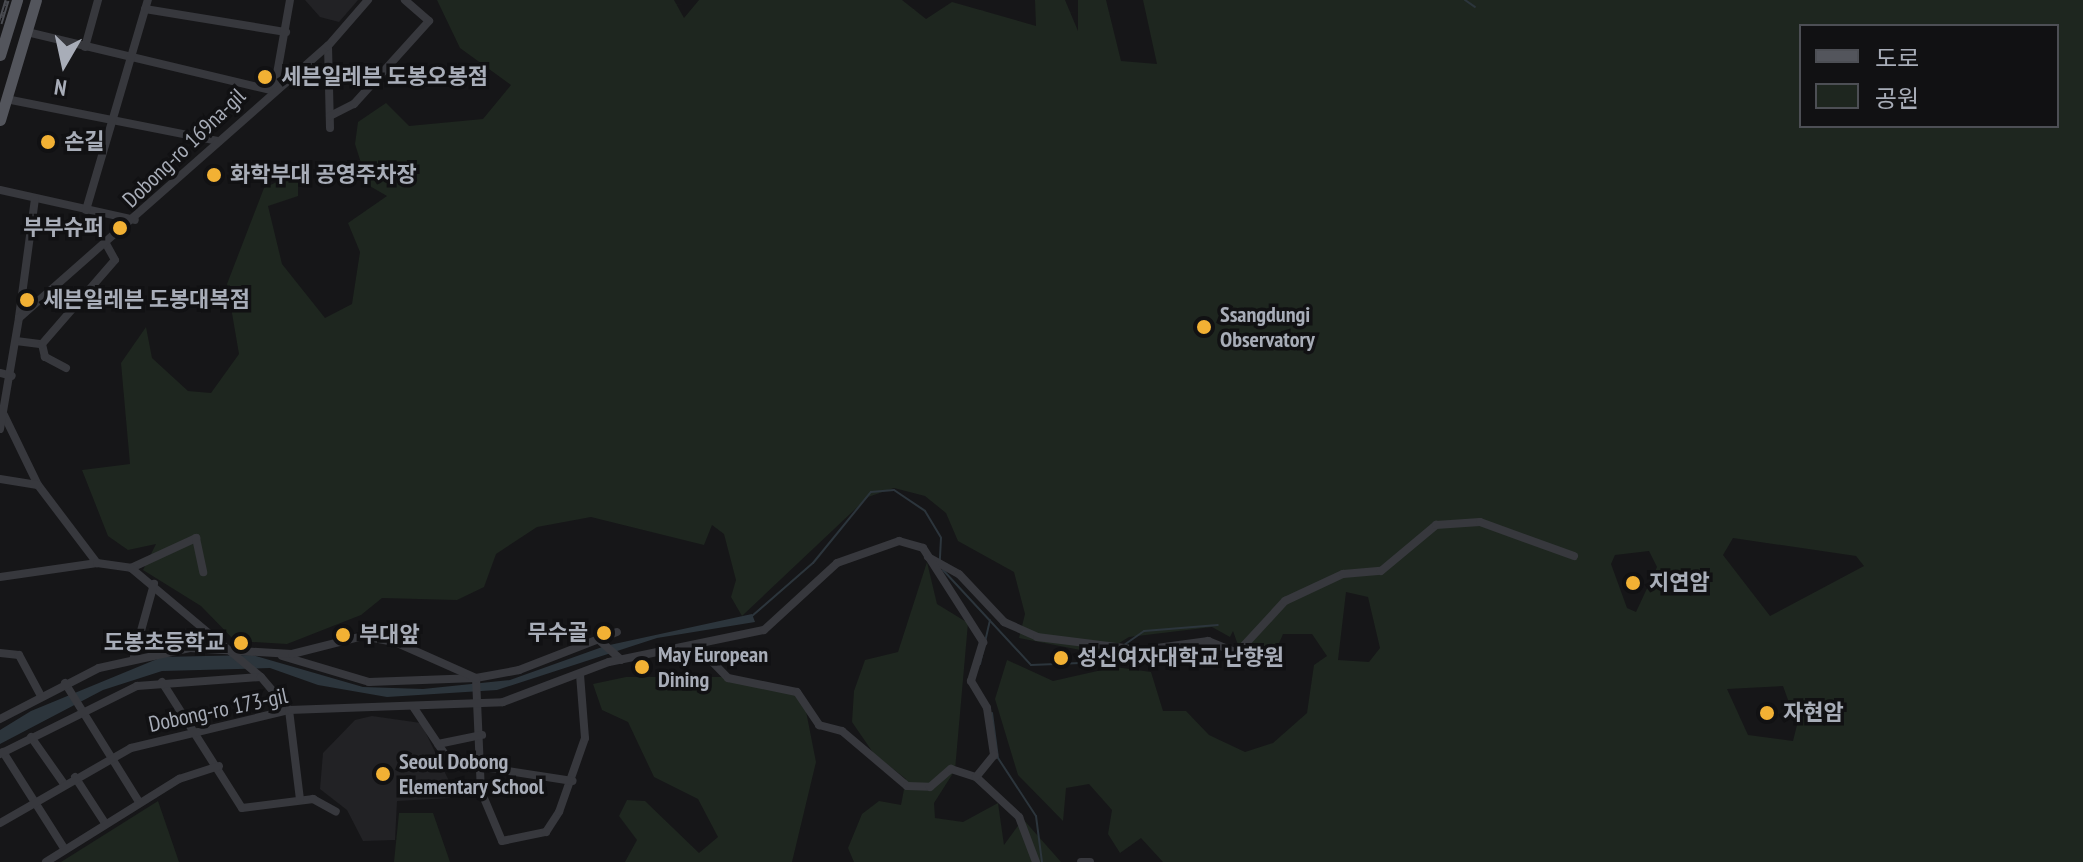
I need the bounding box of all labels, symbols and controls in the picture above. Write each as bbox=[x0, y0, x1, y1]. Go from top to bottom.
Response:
north arrow bbox=[24, 24, 104, 104]
legend bbox=[1799, 24, 2059, 128]
text: 도로 bbox=[1875, 43, 1919, 74]
place label: 세븐일레븐 도봉오봉점 bbox=[281, 64, 488, 90]
marker: 세븐일레븐 도봉오봉점 bbox=[256, 68, 274, 86]
text: N bbox=[52, 73, 68, 102]
street label: Dobong-ro 169na-gil bbox=[117, 83, 251, 213]
text: 공원 bbox=[1875, 83, 1919, 114]
place label: 손길 bbox=[64, 129, 104, 155]
marker: 손길 bbox=[39, 133, 57, 151]
place label: 화학부대 공영주차장 bbox=[230, 162, 417, 188]
marker: 화학부대 공영주차장 bbox=[205, 166, 223, 184]
place label: 부부슈퍼 bbox=[23, 215, 104, 241]
marker: 부부슈퍼 bbox=[111, 219, 129, 237]
place label: 세븐일레븐 도봉대복점 bbox=[43, 287, 250, 313]
marker: 세븐일레븐 도봉대복점 bbox=[18, 291, 36, 309]
place label: Ssangdungi Observatory bbox=[1220, 301, 1315, 352]
marker: Ssangdungi Observatory bbox=[1195, 318, 1213, 336]
place label: 지연암 bbox=[1649, 570, 1710, 596]
marker: 지연암 bbox=[1624, 574, 1642, 592]
place label: 무수골 bbox=[527, 620, 588, 646]
place label: 부대앞 bbox=[359, 622, 420, 648]
marker: 무수골 bbox=[595, 624, 613, 642]
marker: 부대앞 bbox=[334, 626, 352, 644]
place label: 도봉초등학교 bbox=[104, 630, 225, 656]
marker: 도봉초등학교 bbox=[232, 634, 250, 652]
place label: May European Dining bbox=[658, 641, 769, 692]
place label: 성신여자대학교 난향원 bbox=[1077, 645, 1284, 671]
marker: 성신여자대학교 난향원 bbox=[1052, 649, 1070, 667]
marker: May European Dining bbox=[633, 658, 651, 676]
street label: Dobong-ro 173-gil bbox=[146, 682, 290, 738]
place label: 자현암 bbox=[1783, 700, 1844, 726]
marker: 자현암 bbox=[1758, 704, 1776, 722]
place label: Seoul Dobong Elementary School bbox=[399, 748, 545, 800]
marker: Seoul Dobong Elementary School bbox=[374, 765, 392, 783]

